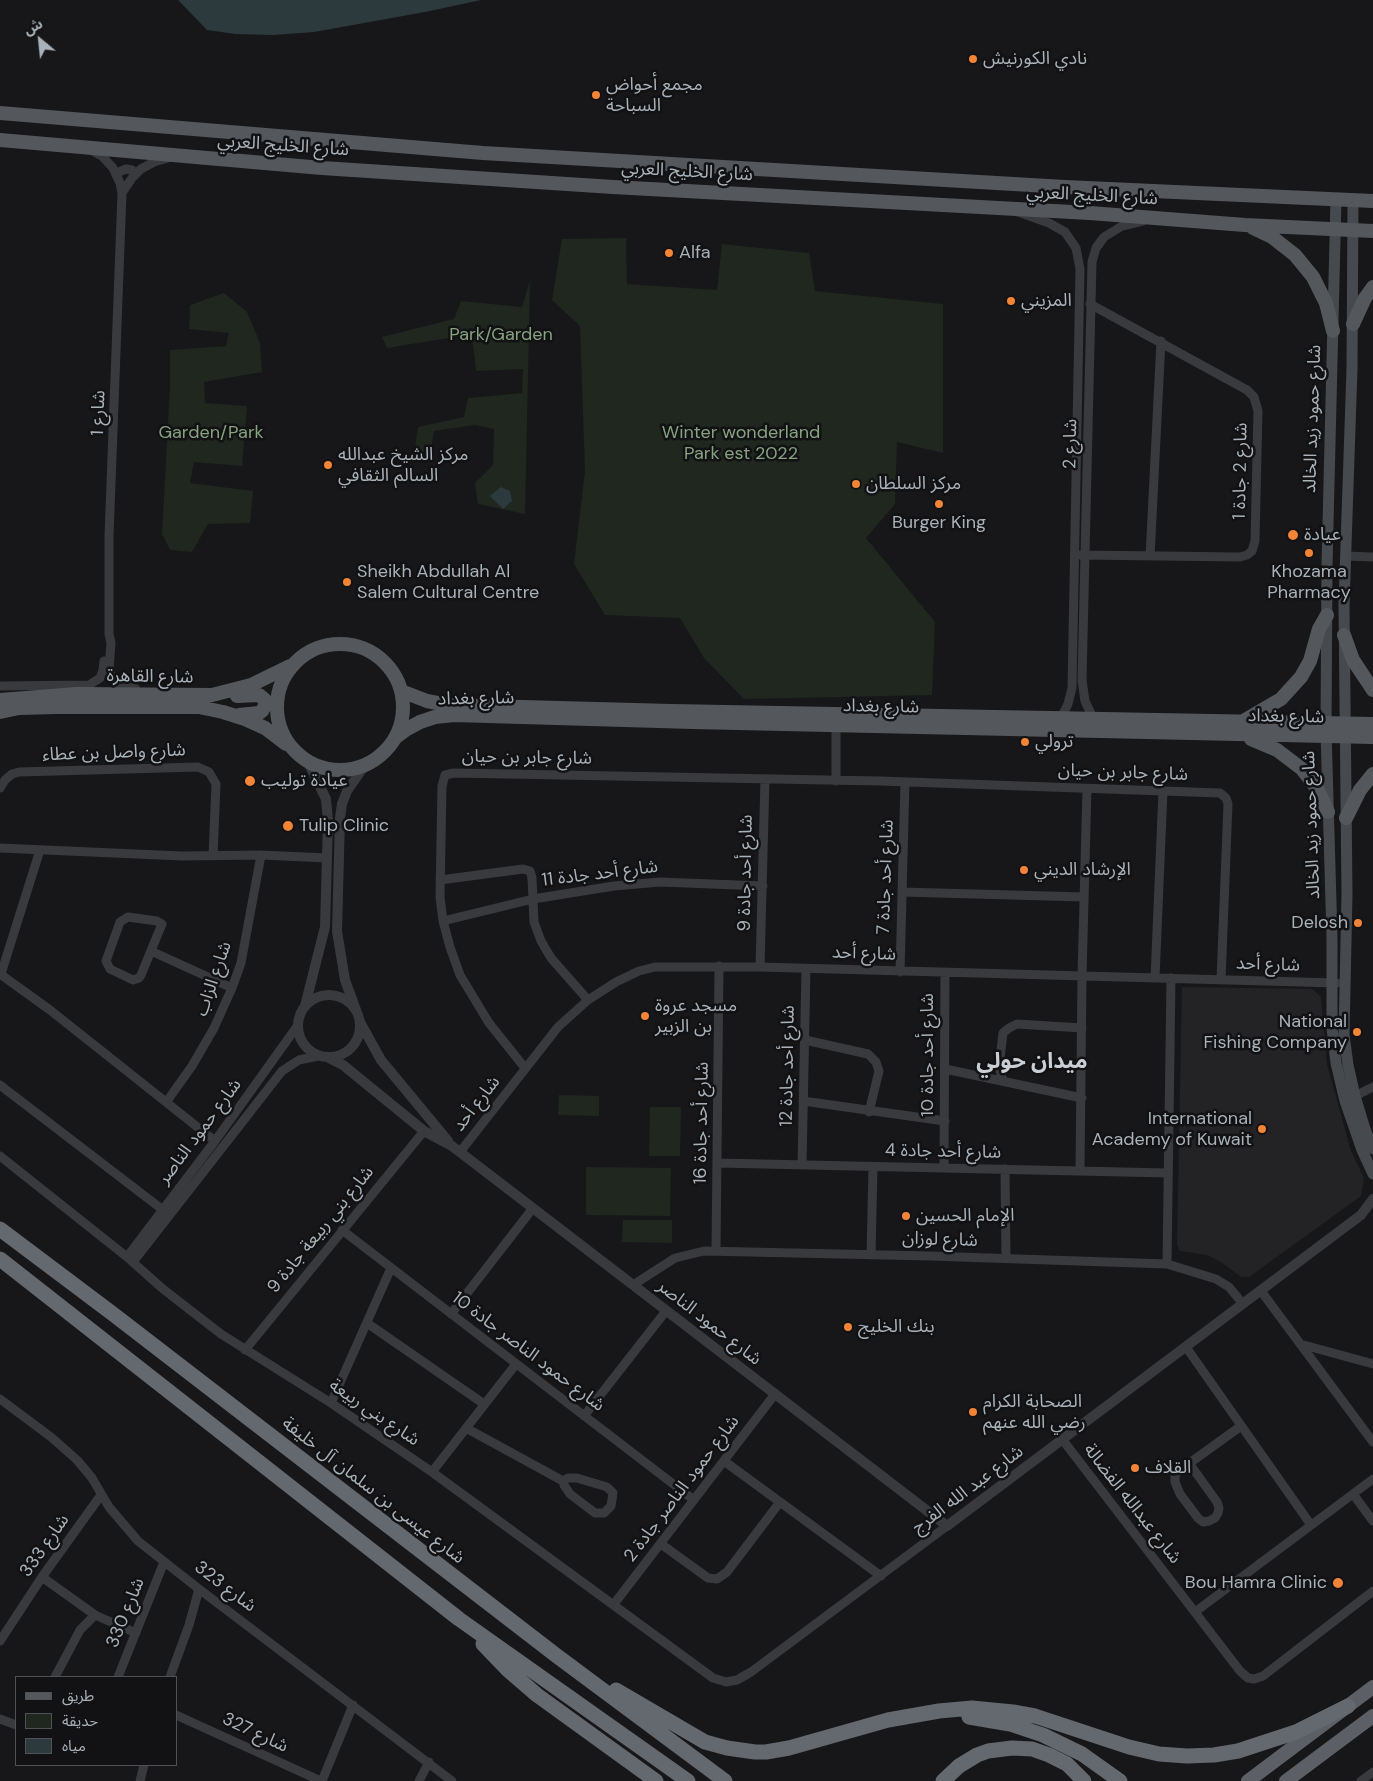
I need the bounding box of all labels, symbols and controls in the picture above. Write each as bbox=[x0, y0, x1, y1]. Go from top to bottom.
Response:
text: ش bbox=[20, 14, 46, 39]
north arrow bbox=[15, 15, 65, 65]
place label: نادي الكورنيش bbox=[983, 48, 1087, 70]
marker: نادي الكورنيش bbox=[967, 53, 979, 65]
place label: مجمع أحواض السباحة bbox=[606, 74, 703, 116]
marker: مجمع أحواض السباحة bbox=[590, 89, 602, 101]
street label: شارع الخليج العربي bbox=[216, 131, 350, 161]
street label: شارع الخليج العربي bbox=[621, 158, 753, 186]
street label: شارع الخليج العربي bbox=[1026, 182, 1158, 210]
place label: Alfa bbox=[679, 242, 711, 264]
marker: Alfa bbox=[663, 247, 675, 259]
place label: المزيني bbox=[1021, 290, 1072, 312]
marker: المزيني bbox=[1005, 295, 1017, 307]
park label: Park/Garden bbox=[449, 324, 553, 346]
street label: شارع حمود زيد الخالد bbox=[1300, 344, 1326, 494]
street label: شارع 1 bbox=[87, 390, 111, 436]
street label: شارع 2 bbox=[1060, 419, 1082, 469]
park label: Garden/Park bbox=[158, 422, 264, 444]
park label: Winter wonderland Park est 2022 bbox=[662, 422, 820, 464]
street label: شارع 2 جادة 1 bbox=[1229, 422, 1253, 520]
place label: مركز الشيخ عبدالله السالم الثقافي bbox=[338, 444, 469, 486]
marker: مركز الشيخ عبدالله السالم الثقافي bbox=[322, 459, 334, 471]
place label: مركز السلطان bbox=[866, 473, 961, 495]
marker: مركز السلطان bbox=[850, 478, 862, 490]
marker: Burger King bbox=[933, 498, 945, 510]
place label: Burger King bbox=[892, 512, 986, 534]
place label: عيادة bbox=[1304, 524, 1341, 546]
marker: عيادة bbox=[1286, 528, 1300, 542]
marker: Khozama Pharmacy bbox=[1303, 547, 1315, 559]
place label: Sheikh Abdullah Al Salem Cultural Centre bbox=[357, 561, 539, 604]
place label: Khozama Pharmacy bbox=[1267, 561, 1351, 604]
marker: Sheikh Abdullah Al Salem Cultural Centre bbox=[341, 576, 353, 588]
street label: شارع القاهرة bbox=[106, 665, 194, 689]
street label: شارع بغداد bbox=[438, 688, 514, 710]
street label: شارع بغداد bbox=[843, 696, 919, 718]
street label: شارع بغداد bbox=[1248, 706, 1324, 728]
place label: ترولي bbox=[1035, 731, 1073, 753]
marker: ترولي bbox=[1019, 736, 1031, 748]
street label: شارع واصل بن عطاء bbox=[42, 740, 186, 766]
street label: شارع جابر بن حيان bbox=[462, 746, 592, 770]
street label: شارع حمود زيد الخالد bbox=[1299, 750, 1325, 900]
street label: شارع جابر بن حيان bbox=[1058, 760, 1188, 786]
place label: عيادة توليب bbox=[261, 770, 348, 792]
marker: عيادة توليب bbox=[243, 774, 257, 788]
street label: شارع أحد جادة 9 bbox=[734, 814, 758, 932]
place label: Tulip Clinic bbox=[299, 815, 389, 837]
marker: Tulip Clinic bbox=[281, 819, 295, 833]
street label: شارع أحد جادة 7 bbox=[873, 819, 899, 935]
street label: شارع أحد جادة 11 bbox=[541, 856, 659, 892]
place label: الإرشاد الديني bbox=[1034, 859, 1131, 881]
marker: الإرشاد الديني bbox=[1018, 864, 1030, 876]
place label: Delosh bbox=[1291, 912, 1348, 934]
marker: Delosh bbox=[1352, 917, 1364, 929]
street label: شارع الزاب bbox=[191, 939, 237, 1019]
street label: شارع أحد bbox=[832, 942, 896, 966]
street label: شارع أحد bbox=[1236, 953, 1300, 977]
street label: شارع أحد جادة 10 bbox=[917, 993, 939, 1117]
place label: مسجد عروة بن الزبير bbox=[655, 995, 737, 1038]
street label: شارع أحد جادة 12 bbox=[776, 1005, 800, 1127]
marker: مسجد عروة بن الزبير bbox=[639, 1010, 651, 1022]
place label: National Fishing Company bbox=[1203, 1011, 1347, 1054]
marker: National Fishing Company bbox=[1351, 1026, 1363, 1038]
district label: ميدان حولي bbox=[976, 1049, 1088, 1075]
street label: شارع أحد جادة 16 bbox=[690, 1062, 714, 1184]
street label: شارع أحد bbox=[449, 1072, 505, 1136]
street label: شارع حمود الناصر bbox=[153, 1075, 247, 1189]
place label: International Academy of Kuwait bbox=[1092, 1108, 1252, 1150]
marker: International Academy of Kuwait bbox=[1256, 1123, 1268, 1135]
street label: شارع أحد جادة 4 bbox=[885, 1140, 1001, 1164]
street label: شارع بني ربيعة جادة 9 bbox=[263, 1162, 379, 1298]
place label: الإمام الحسين bbox=[916, 1205, 1015, 1227]
marker: الإمام الحسين bbox=[900, 1210, 912, 1222]
street label: شارع لوزان bbox=[902, 1228, 978, 1252]
street label: شارع حمود الناصر bbox=[653, 1276, 765, 1370]
street label: شارع حمود الناصر جادة 10 bbox=[447, 1287, 609, 1417]
place label: بنك الخليج bbox=[858, 1316, 935, 1338]
marker: بنك الخليج bbox=[842, 1321, 854, 1333]
street label: شارع بني ربيعة bbox=[325, 1375, 423, 1451]
place label: الصحابة الكرام رضي الله عنهم bbox=[983, 1391, 1086, 1434]
marker: الصحابة الكرام رضي الله عنهم bbox=[967, 1406, 979, 1418]
street label: شارع حمود الناصر جادة 2 bbox=[620, 1411, 744, 1567]
street label: شارع عيسى بن سلمان آل خليفة bbox=[277, 1413, 469, 1569]
street label: شارع عبدالله الفضالة bbox=[1078, 1440, 1186, 1568]
street label: شارع عبد الله الفرج bbox=[908, 1441, 1028, 1539]
place label: القلاف bbox=[1145, 1457, 1191, 1479]
marker: القلاف bbox=[1129, 1462, 1141, 1474]
street label: شارع 333 bbox=[16, 1510, 74, 1582]
street label: شارع 323 bbox=[190, 1557, 260, 1617]
place label: Bou Hamra Clinic bbox=[1185, 1572, 1327, 1594]
street label: شارع 330 bbox=[102, 1575, 150, 1651]
marker: Bou Hamra Clinic bbox=[1331, 1576, 1345, 1590]
legend bbox=[15, 1676, 178, 1766]
text: طريق bbox=[62, 1686, 94, 1706]
street label: شارع 327 bbox=[219, 1708, 291, 1758]
text: حديقة bbox=[62, 1711, 98, 1731]
text: مياه bbox=[62, 1736, 86, 1756]

